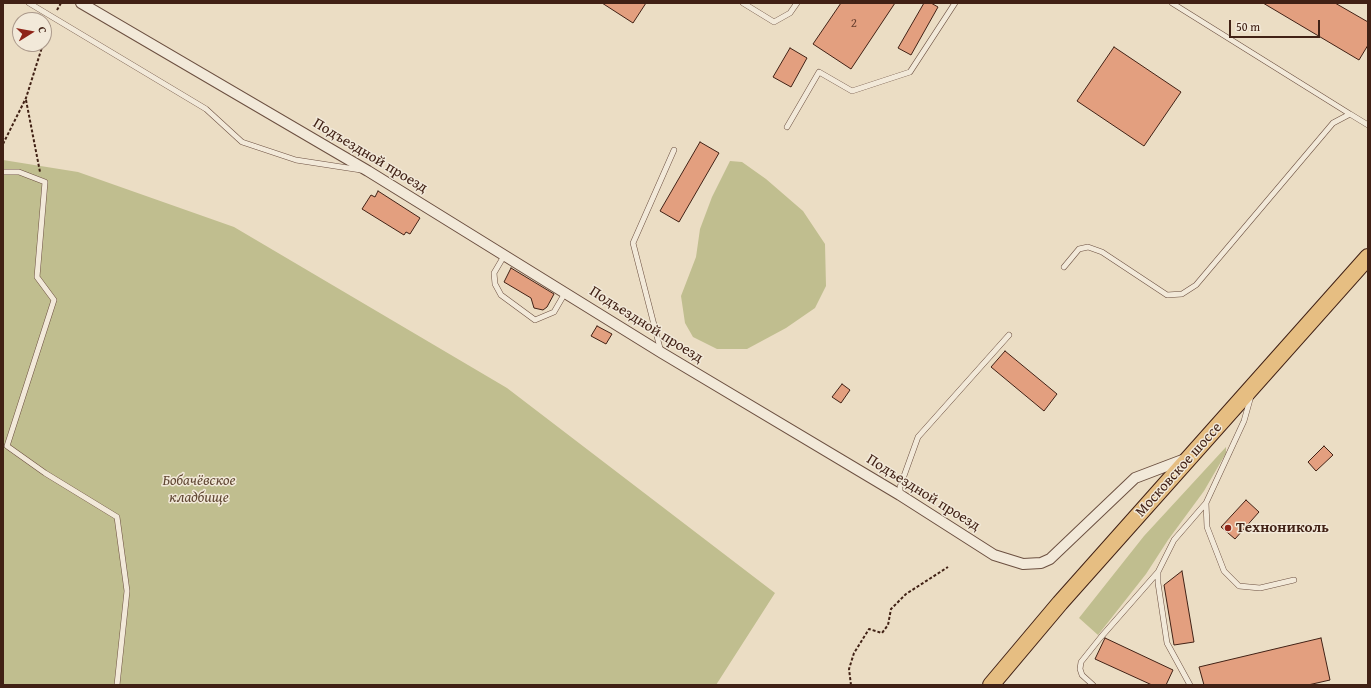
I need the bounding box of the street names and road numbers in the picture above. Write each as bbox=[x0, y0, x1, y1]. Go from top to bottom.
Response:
street label: Подъездной проезд bbox=[309, 115, 431, 197]
street label: Подъездной проезд bbox=[586, 283, 706, 367]
street label: Московское шоссе bbox=[1132, 419, 1226, 521]
street label: Подъездной проезд bbox=[863, 451, 983, 535]

